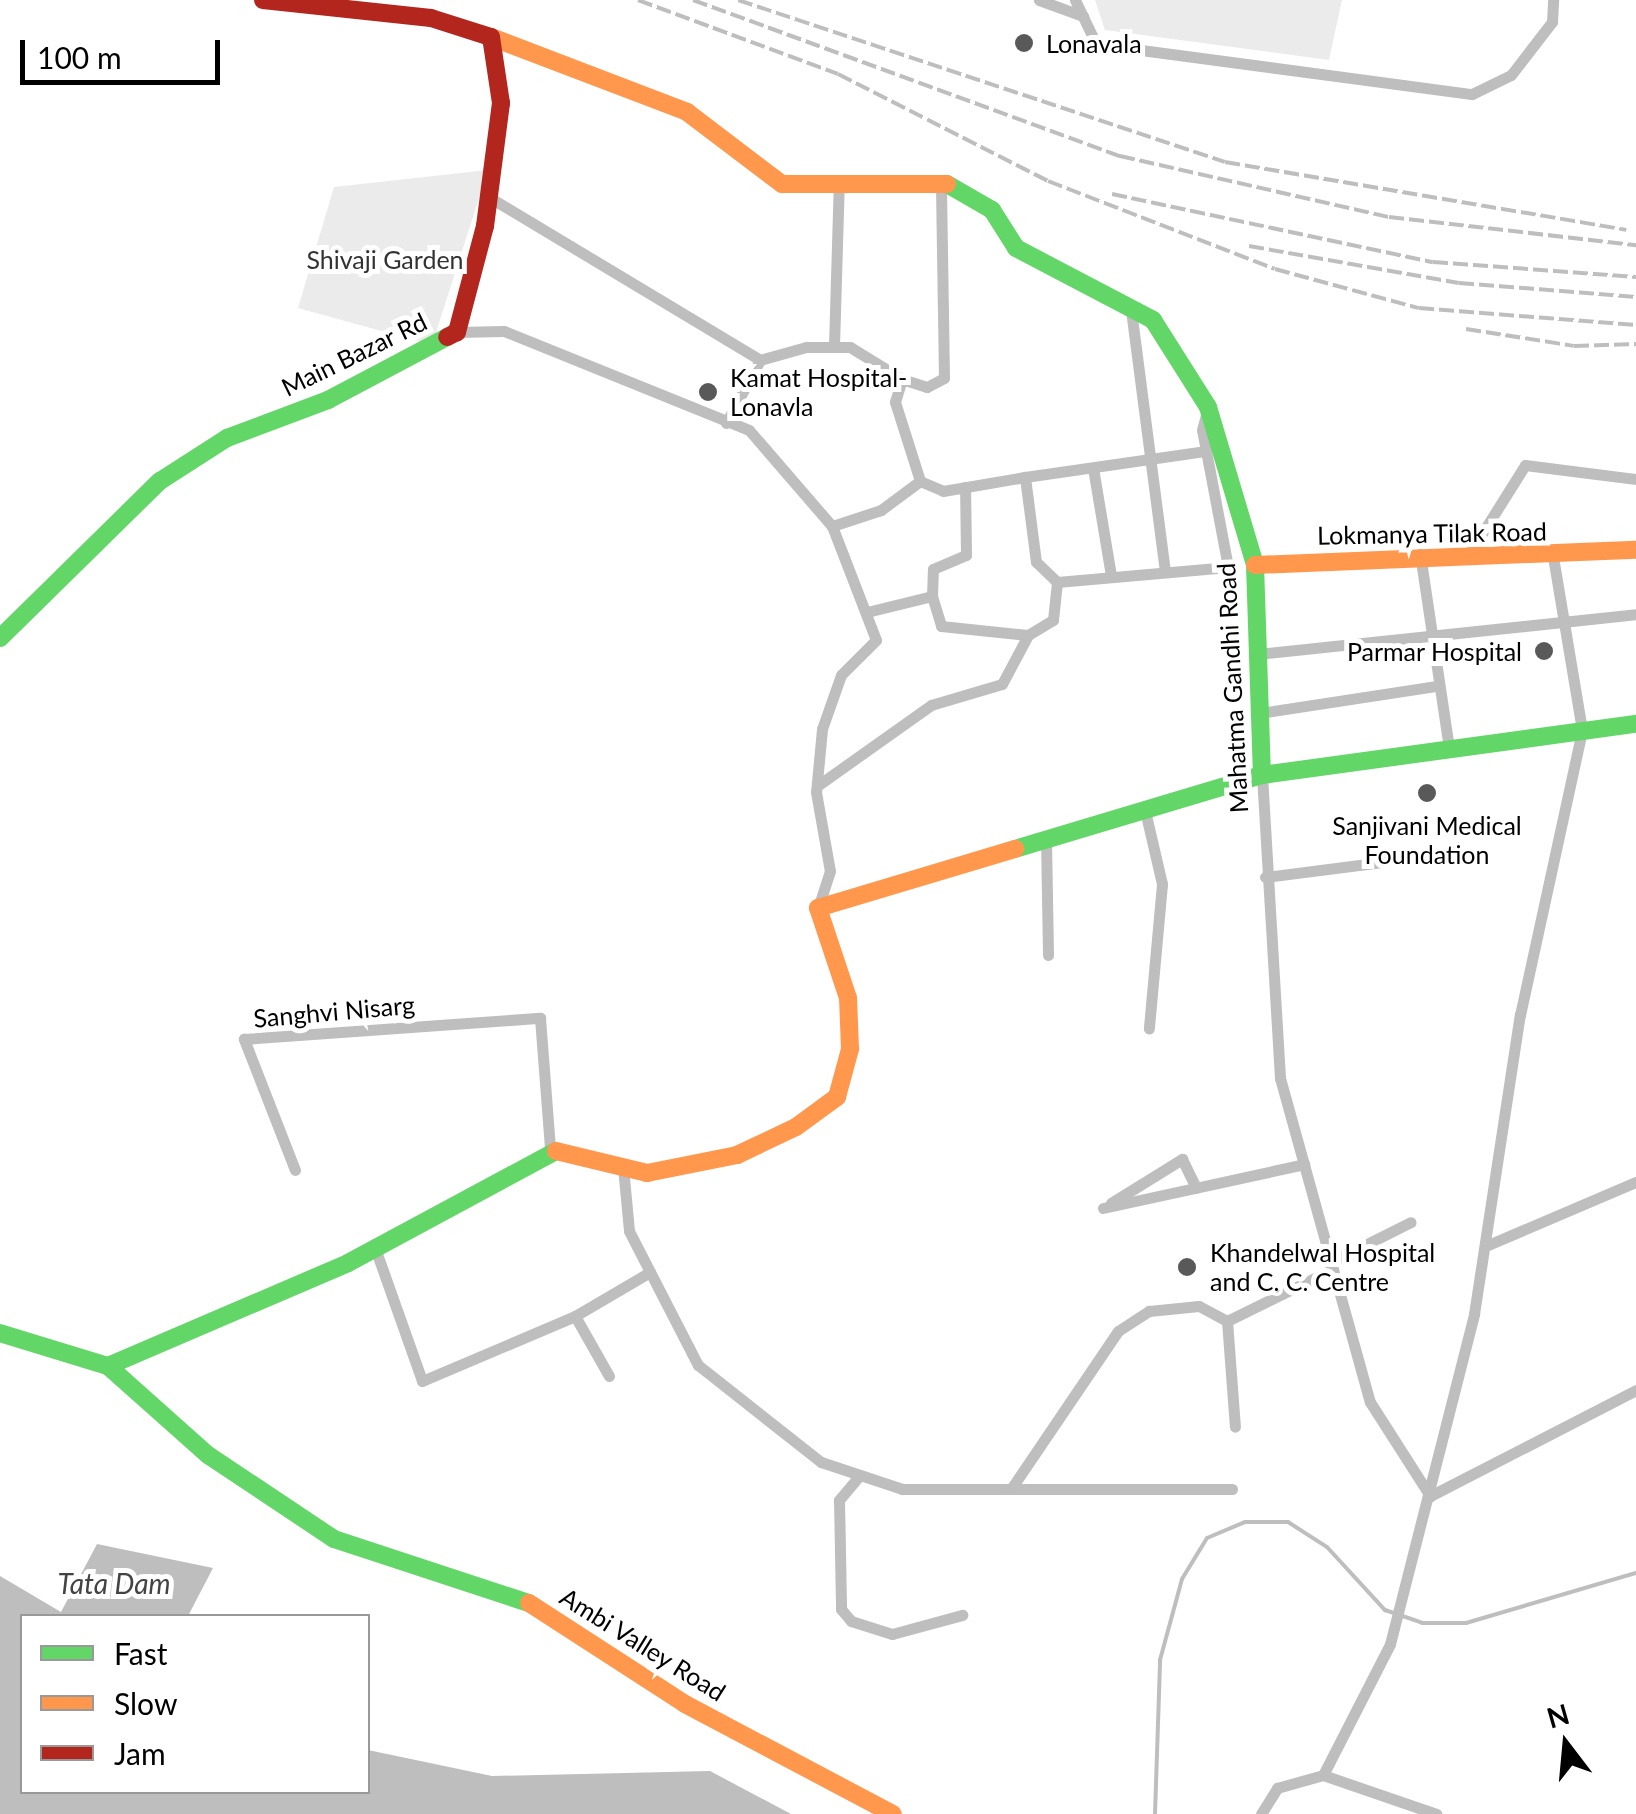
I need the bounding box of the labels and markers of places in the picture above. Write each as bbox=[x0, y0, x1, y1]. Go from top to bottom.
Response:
place label: Lonavala bbox=[1046, 28, 1142, 58]
marker: Lonavala bbox=[1011, 30, 1037, 56]
place label: Kamat Hospital- Lonavla bbox=[730, 363, 907, 422]
marker: Kamat Hospital- Lonavla bbox=[695, 379, 721, 405]
place label: Parmar Hospital bbox=[1346, 636, 1522, 666]
marker: Parmar Hospital bbox=[1531, 638, 1557, 664]
marker: Sanjivani Medical Foundation bbox=[1414, 780, 1440, 806]
place label: Sanjivani Medical Foundation bbox=[1332, 811, 1522, 870]
place label: Khandelwal Hospital and C. C. Centre bbox=[1210, 1238, 1435, 1297]
marker: Khandelwal Hospital and C. C. Centre bbox=[1174, 1254, 1200, 1280]

